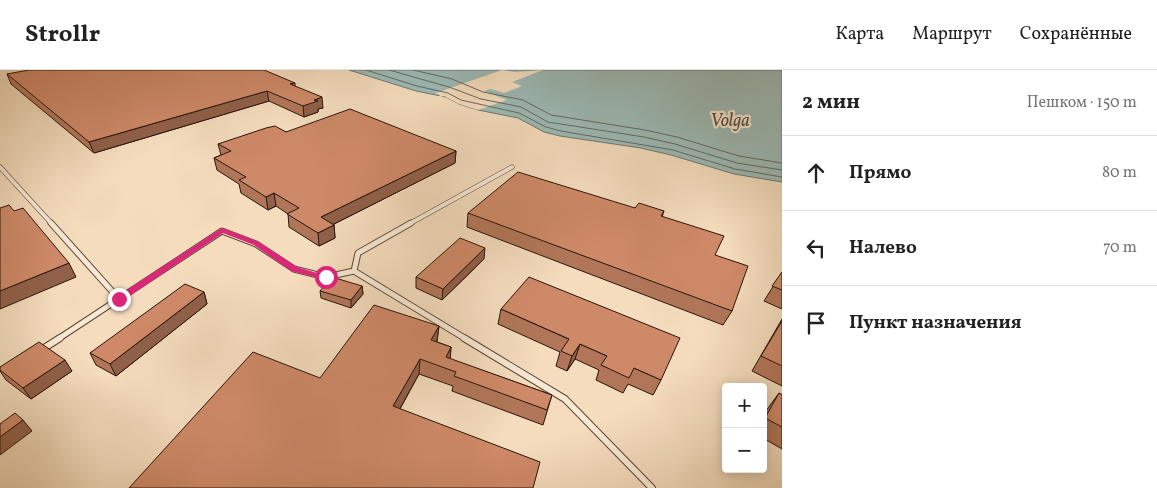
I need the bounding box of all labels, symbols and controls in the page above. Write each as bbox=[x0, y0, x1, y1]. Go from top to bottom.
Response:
text: Strollr bbox=[25, 18, 100, 52]
text: Карта bbox=[835, 22, 884, 47]
text: Маршрут bbox=[912, 22, 992, 47]
text: Сохранённые bbox=[1020, 22, 1132, 47]
text: 2 мин bbox=[802, 88, 860, 117]
text: Пешком · 150 m bbox=[1027, 92, 1137, 114]
water label: Volga bbox=[710, 109, 750, 134]
icon: ahead bbox=[802, 159, 830, 187]
text: Прямо bbox=[849, 160, 911, 186]
text: 80 m bbox=[1102, 162, 1137, 184]
icon: left bbox=[802, 234, 830, 262]
text: Налево bbox=[849, 235, 917, 261]
text: 70 m bbox=[1103, 237, 1137, 259]
route start bbox=[315, 266, 338, 289]
route end bbox=[108, 288, 131, 311]
icon: arrive bbox=[802, 309, 830, 337]
text: Пункт назначения bbox=[849, 310, 1022, 336]
map controls bbox=[722, 383, 767, 473]
button: + bbox=[722, 383, 767, 428]
button: − bbox=[722, 428, 767, 473]

